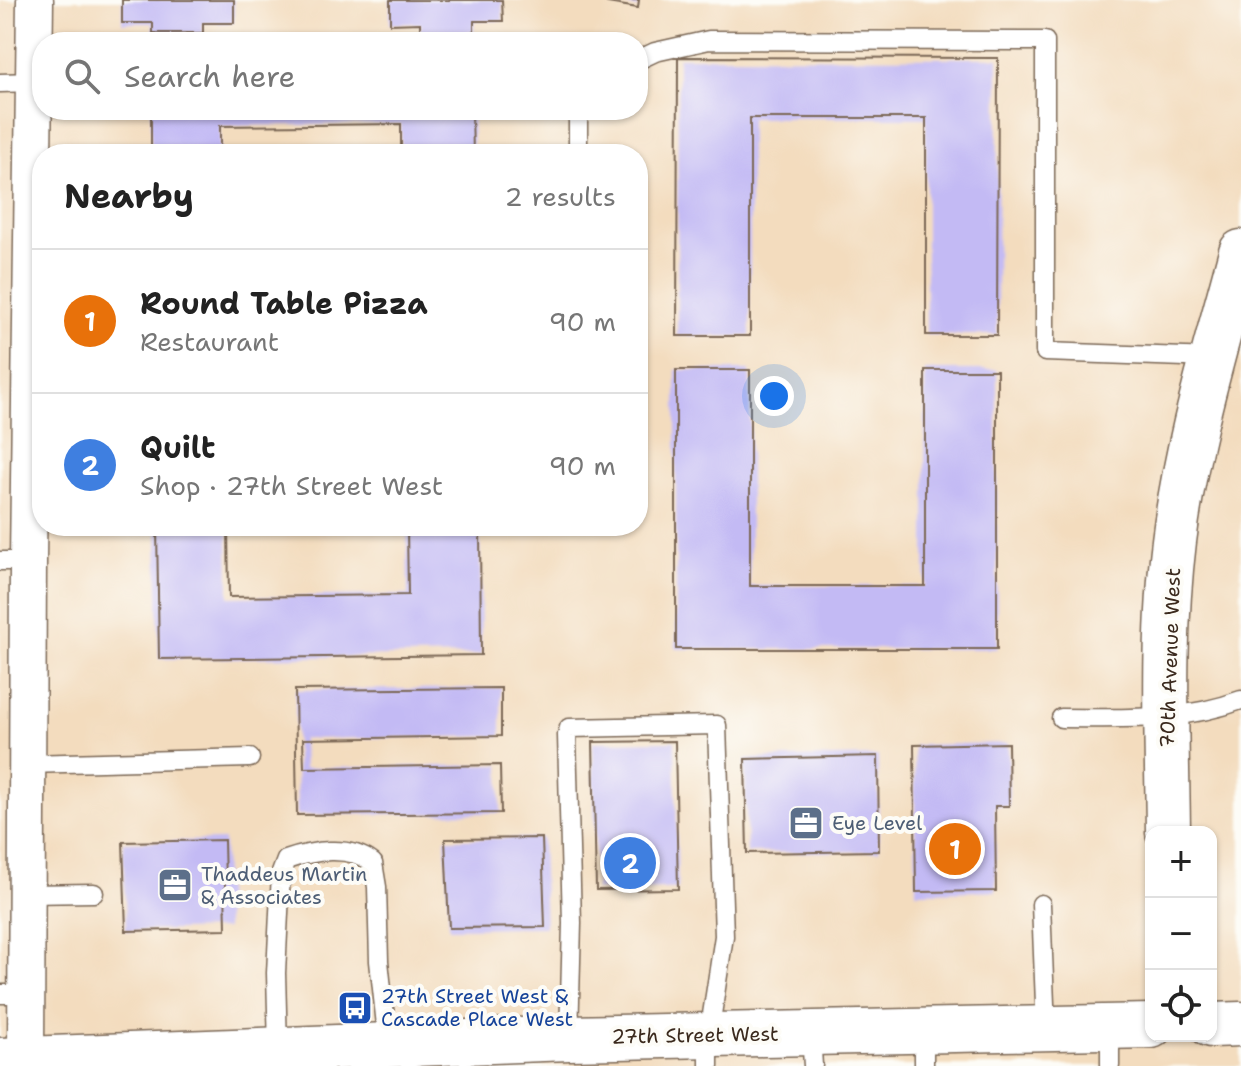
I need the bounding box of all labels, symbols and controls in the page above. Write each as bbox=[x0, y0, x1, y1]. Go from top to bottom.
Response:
search box bbox=[32, 32, 648, 120]
icon: search bbox=[60, 54, 104, 98]
text: Search here bbox=[124, 56, 295, 97]
text: Nearby bbox=[64, 173, 194, 219]
text: 2 results bbox=[504, 179, 616, 214]
text: Round Table Pizza bbox=[140, 283, 428, 324]
text: 1 bbox=[84, 304, 96, 339]
text: 90 m bbox=[549, 304, 616, 339]
text: Restaurant bbox=[140, 324, 279, 359]
your location bbox=[754, 376, 794, 416]
text: Quilt bbox=[140, 427, 215, 468]
text: 2 bbox=[81, 448, 99, 483]
text: 90 m bbox=[549, 448, 616, 483]
text: Shop · 27th Street West bbox=[140, 468, 443, 503]
street label: 70th Avenue West bbox=[1154, 567, 1186, 749]
office icon: Eye Level bbox=[787, 804, 825, 842]
place label: Eye Level bbox=[832, 810, 922, 836]
pin: 1 bbox=[929, 819, 981, 879]
map controls bbox=[1145, 826, 1217, 1042]
button: + bbox=[1145, 826, 1217, 898]
pin: 2 bbox=[604, 833, 656, 893]
place label: Thaddeus Martin & Associates bbox=[201, 861, 367, 910]
office icon: Thaddeus Martin & Associates bbox=[156, 866, 194, 904]
button: − bbox=[1145, 898, 1217, 970]
button: locate bbox=[1145, 970, 1217, 1042]
place label: 27th Street West & Cascade Place West bbox=[381, 983, 573, 1032]
bus stop icon: 27th Street West & Cascade Place West bbox=[336, 989, 374, 1027]
street label: 27th Street West bbox=[611, 1021, 779, 1049]

